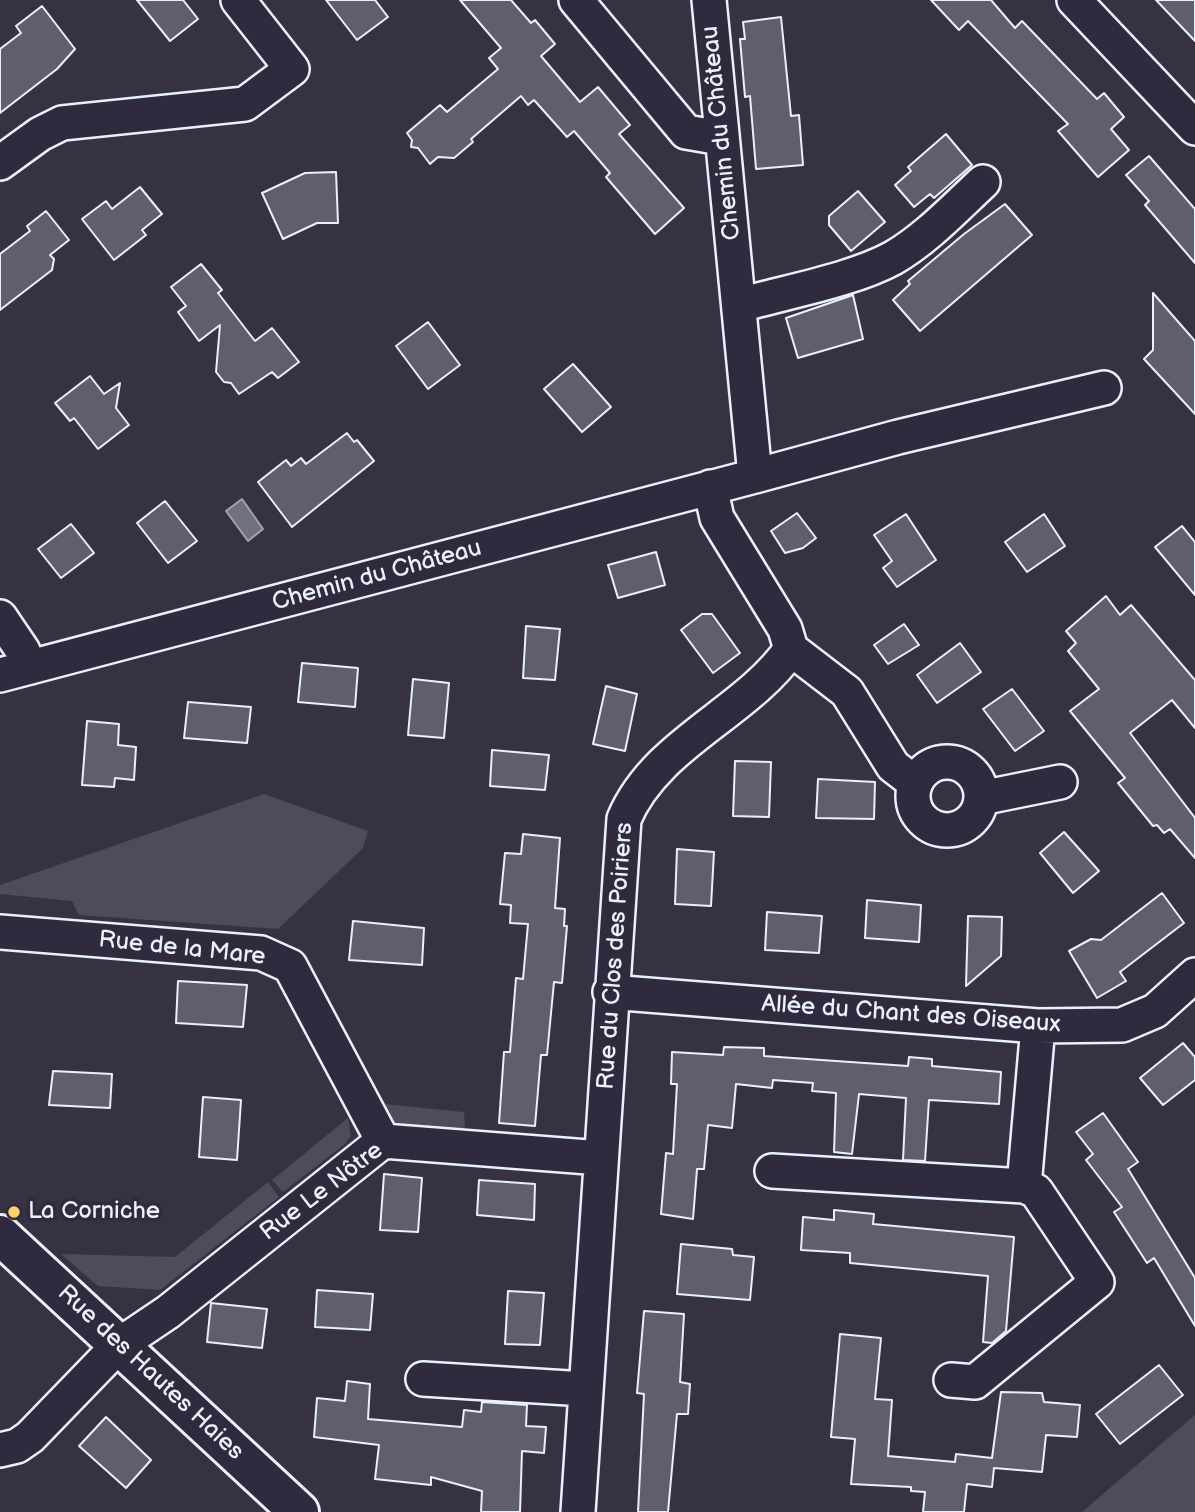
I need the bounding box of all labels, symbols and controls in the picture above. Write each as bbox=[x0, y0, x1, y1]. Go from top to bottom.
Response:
street label: Chemin du Château bbox=[696, 24, 748, 242]
street label: Chemin du Château bbox=[269, 534, 485, 618]
street label: Rue du Clos des Poiriers bbox=[592, 821, 640, 1091]
street label: Rue de la Mare bbox=[97, 926, 267, 972]
street label: Allée du Chant des Oiseaux bbox=[760, 990, 1062, 1040]
street label: Rue Le Nôtre bbox=[255, 1137, 389, 1247]
place label: La Corniche bbox=[28, 1198, 160, 1226]
marker: La Corniche bbox=[6, 1204, 22, 1220]
street label: Rue des Hautes Haies bbox=[51, 1279, 249, 1467]

